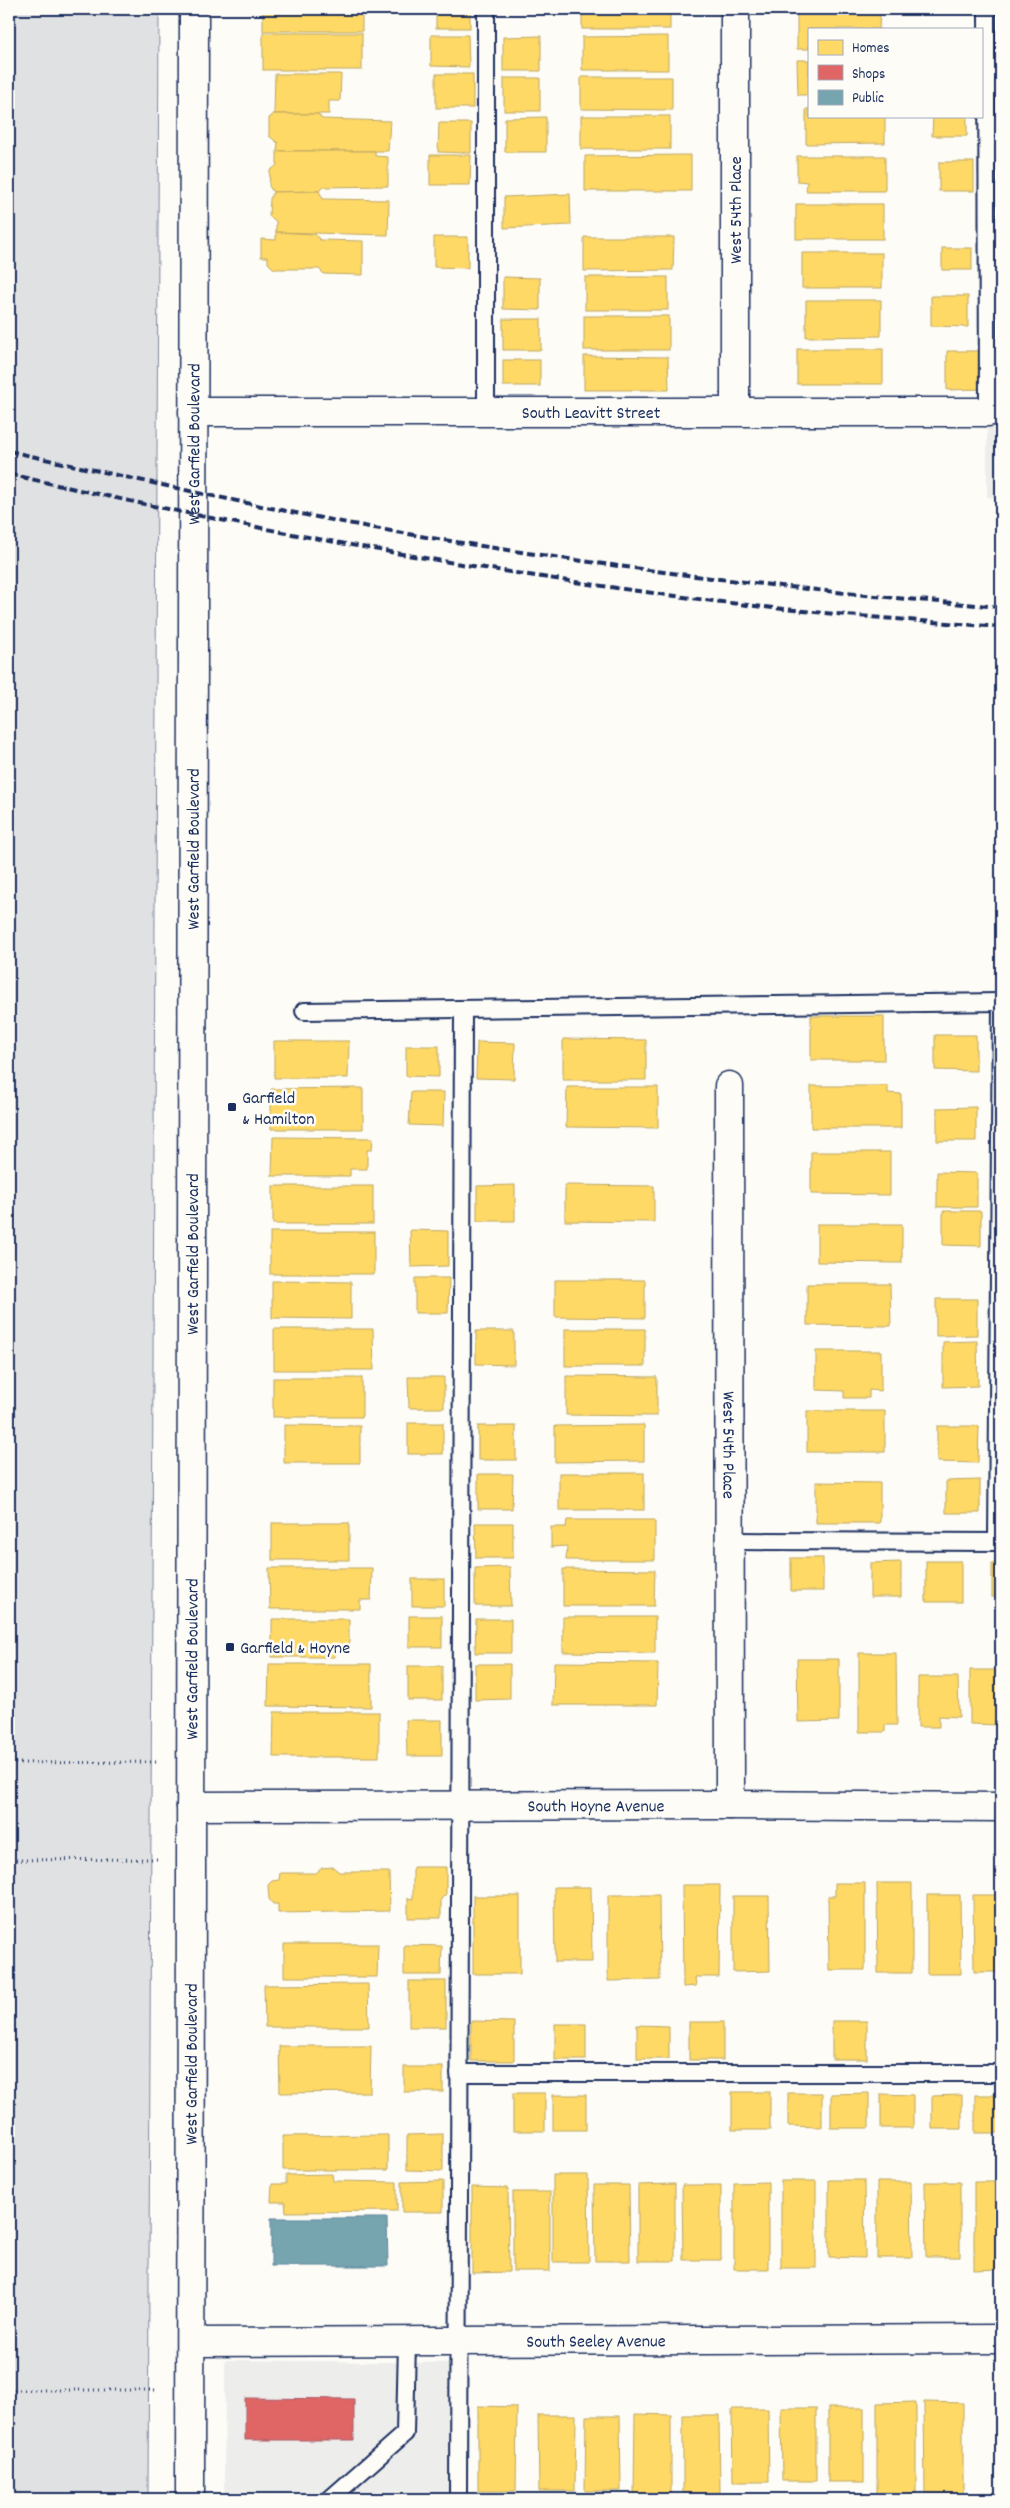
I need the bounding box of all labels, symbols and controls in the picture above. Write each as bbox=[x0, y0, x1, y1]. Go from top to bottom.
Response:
legend bbox=[808, 28, 982, 118]
text: Homes bbox=[852, 38, 890, 60]
text: Shops bbox=[852, 64, 885, 86]
text: Public bbox=[852, 88, 884, 110]
street label: West 54th Place bbox=[725, 156, 750, 264]
street label: West Garfield Boulevard bbox=[183, 363, 208, 525]
street label: South Leavitt Street bbox=[522, 402, 661, 427]
street label: West Garfield Boulevard bbox=[183, 768, 208, 930]
place label: Garfield & Hamilton bbox=[242, 1087, 315, 1133]
marker: Garfield & Hamilton bbox=[226, 1101, 238, 1113]
street label: West Garfield Boulevard bbox=[182, 1173, 207, 1335]
street label: West 54th Place bbox=[714, 1391, 740, 1499]
street label: West Garfield Boulevard bbox=[181, 1578, 206, 1740]
place label: Garfield & Hoyne bbox=[240, 1637, 350, 1662]
marker: Garfield & Hoyne bbox=[224, 1641, 236, 1653]
street label: South Hoyne Avenue bbox=[528, 1795, 665, 1820]
street label: West Garfield Boulevard bbox=[181, 1983, 206, 2145]
street label: South Seeley Avenue bbox=[526, 2330, 666, 2356]

